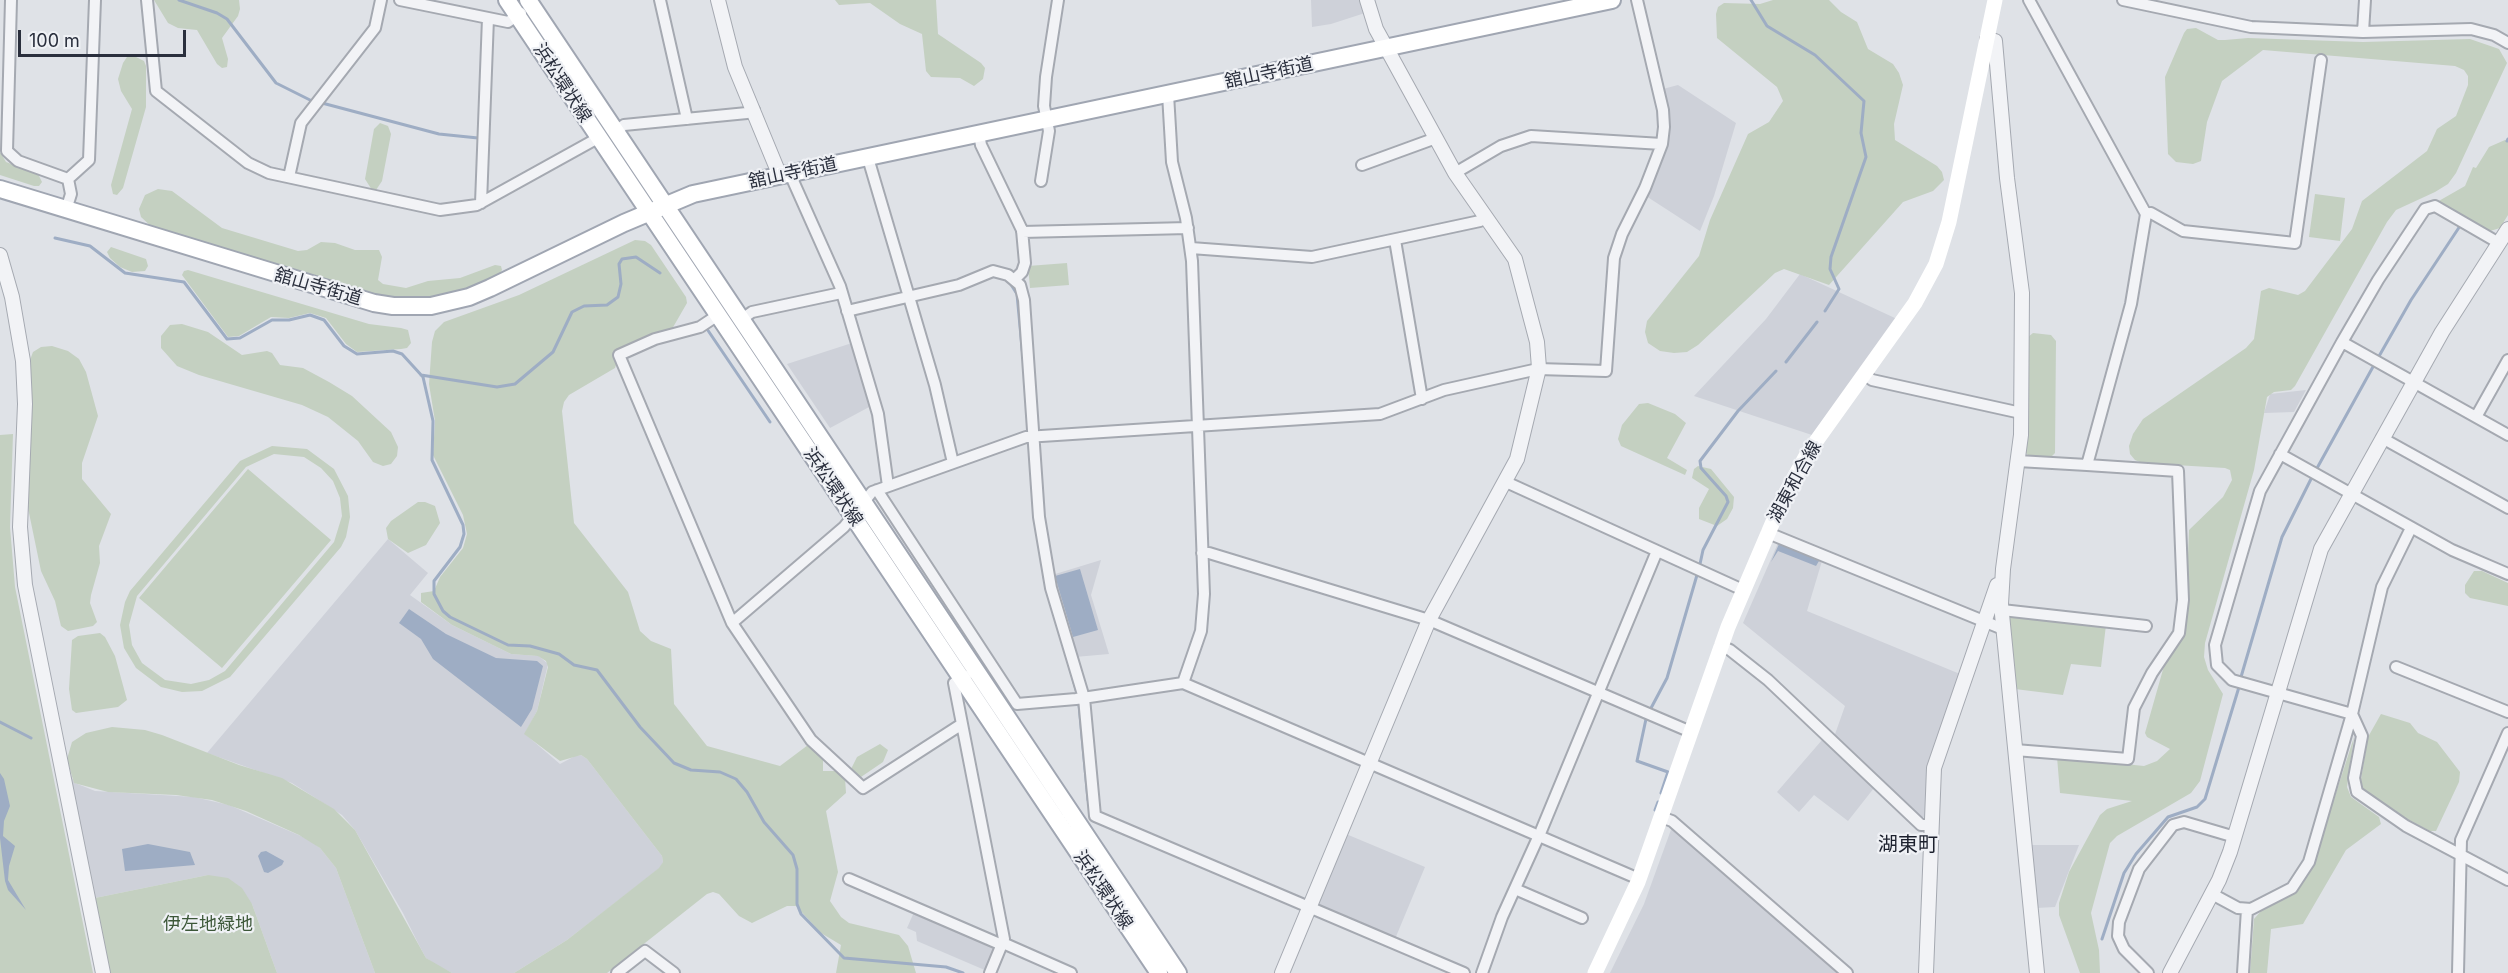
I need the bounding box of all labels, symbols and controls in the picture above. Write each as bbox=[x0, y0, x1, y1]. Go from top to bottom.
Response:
scale bar bbox=[21, 18, 189, 56]
text: 100 m bbox=[29, 30, 80, 51]
street label: 浜松環状線 bbox=[528, 39, 596, 127]
street label: 舘山寺街道 bbox=[1223, 53, 1315, 93]
street label: 舘山寺街道 bbox=[747, 153, 839, 193]
street label: 舘山寺街道 bbox=[272, 264, 364, 310]
street label: 湖東和合線 bbox=[1764, 437, 1826, 527]
street label: 浜松環状線 bbox=[799, 444, 867, 530]
district label: 湖東町 bbox=[1878, 833, 1938, 857]
street label: 浜松環状線 bbox=[1069, 847, 1137, 933]
park label: 伊左地緑地 bbox=[163, 914, 253, 936]

